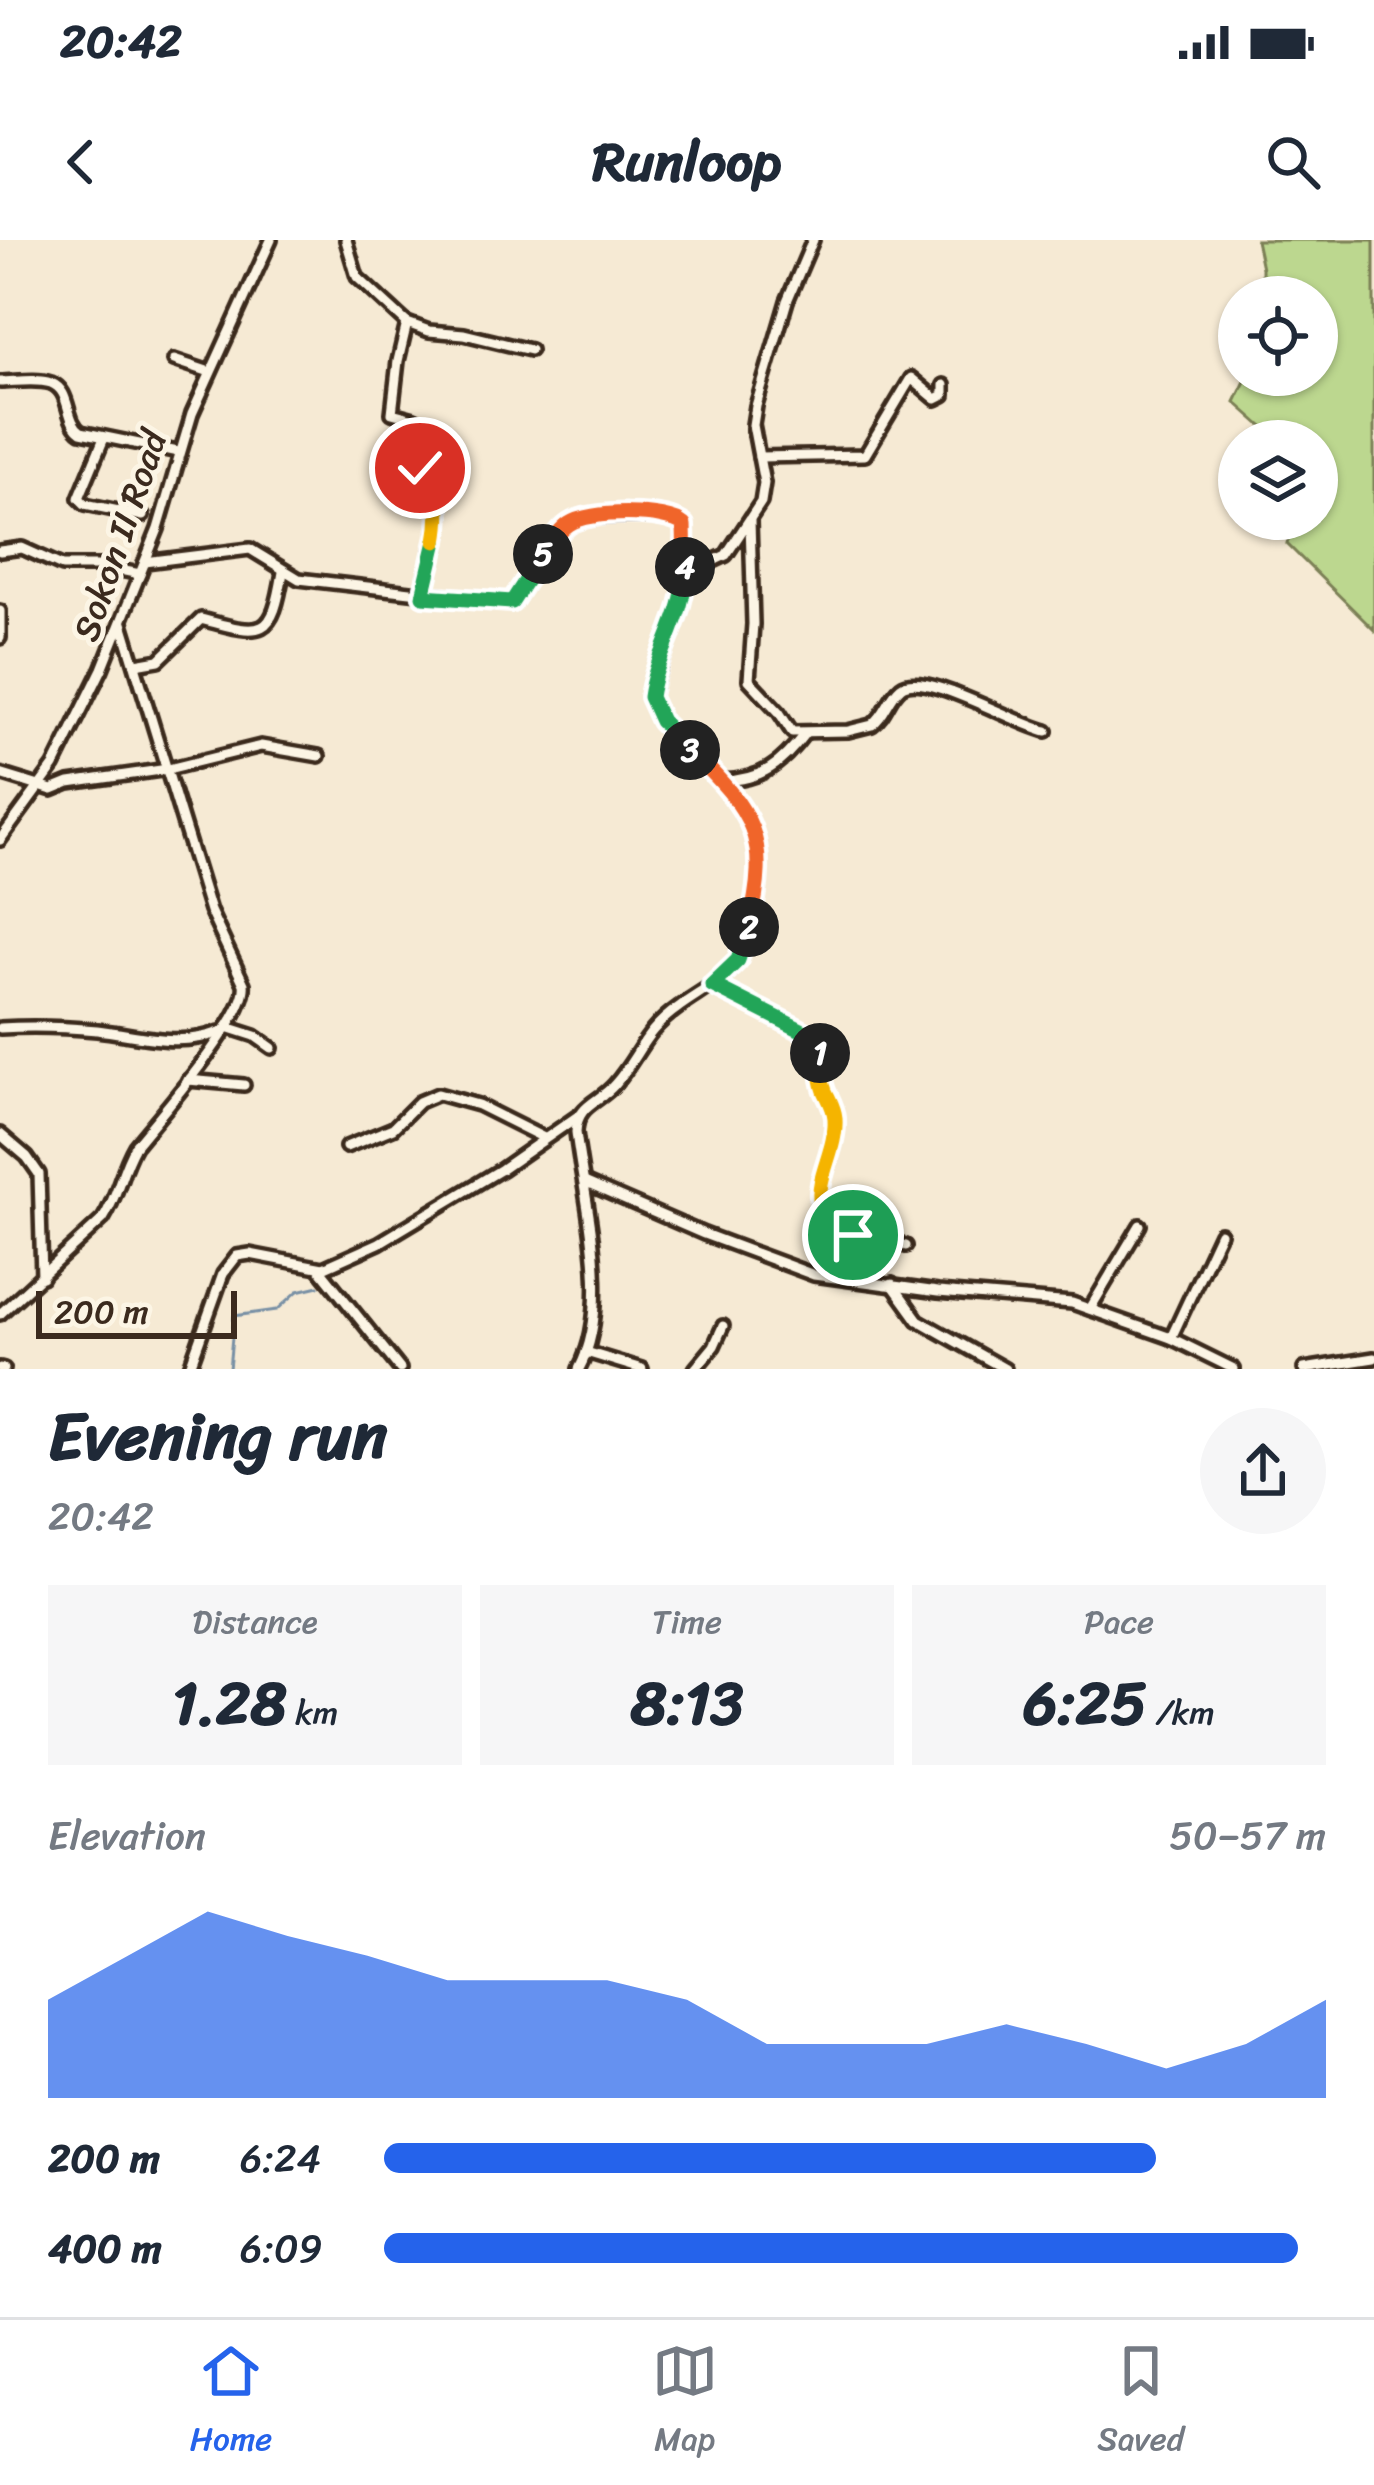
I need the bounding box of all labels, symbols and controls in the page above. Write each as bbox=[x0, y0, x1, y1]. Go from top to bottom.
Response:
text: 20:42 bbox=[60, 2, 182, 82]
text: Runloop bbox=[593, 114, 781, 210]
icon: back bbox=[48, 129, 114, 195]
icon: search bbox=[1260, 129, 1326, 195]
map controls bbox=[1218, 276, 1338, 540]
button: locate bbox=[1218, 276, 1338, 396]
pin bbox=[369, 417, 471, 519]
street label: Sokon II Road bbox=[54, 419, 187, 650]
button: layers bbox=[1218, 420, 1338, 540]
icon: check bbox=[387, 435, 453, 501]
pin: 5 bbox=[513, 524, 573, 584]
text: 5 bbox=[533, 525, 553, 583]
pin: 4 bbox=[655, 537, 715, 597]
text: 4 bbox=[675, 538, 695, 596]
pin: 3 bbox=[660, 720, 720, 780]
text: 3 bbox=[681, 721, 699, 779]
pin: 2 bbox=[719, 897, 779, 957]
text: 2 bbox=[739, 898, 759, 956]
pin: 1 bbox=[790, 1023, 850, 1083]
text: 1 bbox=[813, 1024, 827, 1082]
pin bbox=[802, 1184, 904, 1286]
icon: arrive bbox=[820, 1202, 886, 1268]
text: 200 m bbox=[54, 1283, 149, 1341]
scale bar bbox=[36, 1285, 237, 1338]
text: Evening run bbox=[48, 1378, 388, 1495]
button: share bbox=[1200, 1408, 1326, 1534]
text: 20:42 bbox=[48, 1482, 154, 1551]
text: Distance bbox=[192, 1593, 318, 1651]
text: Time bbox=[652, 1593, 722, 1651]
text: Pace bbox=[1084, 1593, 1154, 1651]
text: 1.28 bbox=[172, 1651, 287, 1757]
text: 8:13 bbox=[631, 1651, 743, 1757]
text: 6:25 bbox=[1023, 1651, 1147, 1757]
text: km bbox=[287, 1684, 338, 1742]
text: /km bbox=[1147, 1684, 1215, 1742]
text: Elevation bbox=[48, 1801, 206, 1870]
text: 50–57 m bbox=[1169, 1801, 1326, 1870]
text: 200 m bbox=[48, 2124, 160, 2193]
text: 6:24 bbox=[240, 2124, 321, 2193]
text: 400 m bbox=[48, 2214, 162, 2283]
text: 6:09 bbox=[240, 2214, 323, 2283]
tab: Home bbox=[190, 2338, 272, 2468]
tab: Map bbox=[652, 2338, 718, 2468]
tab: Saved bbox=[1097, 2338, 1184, 2468]

